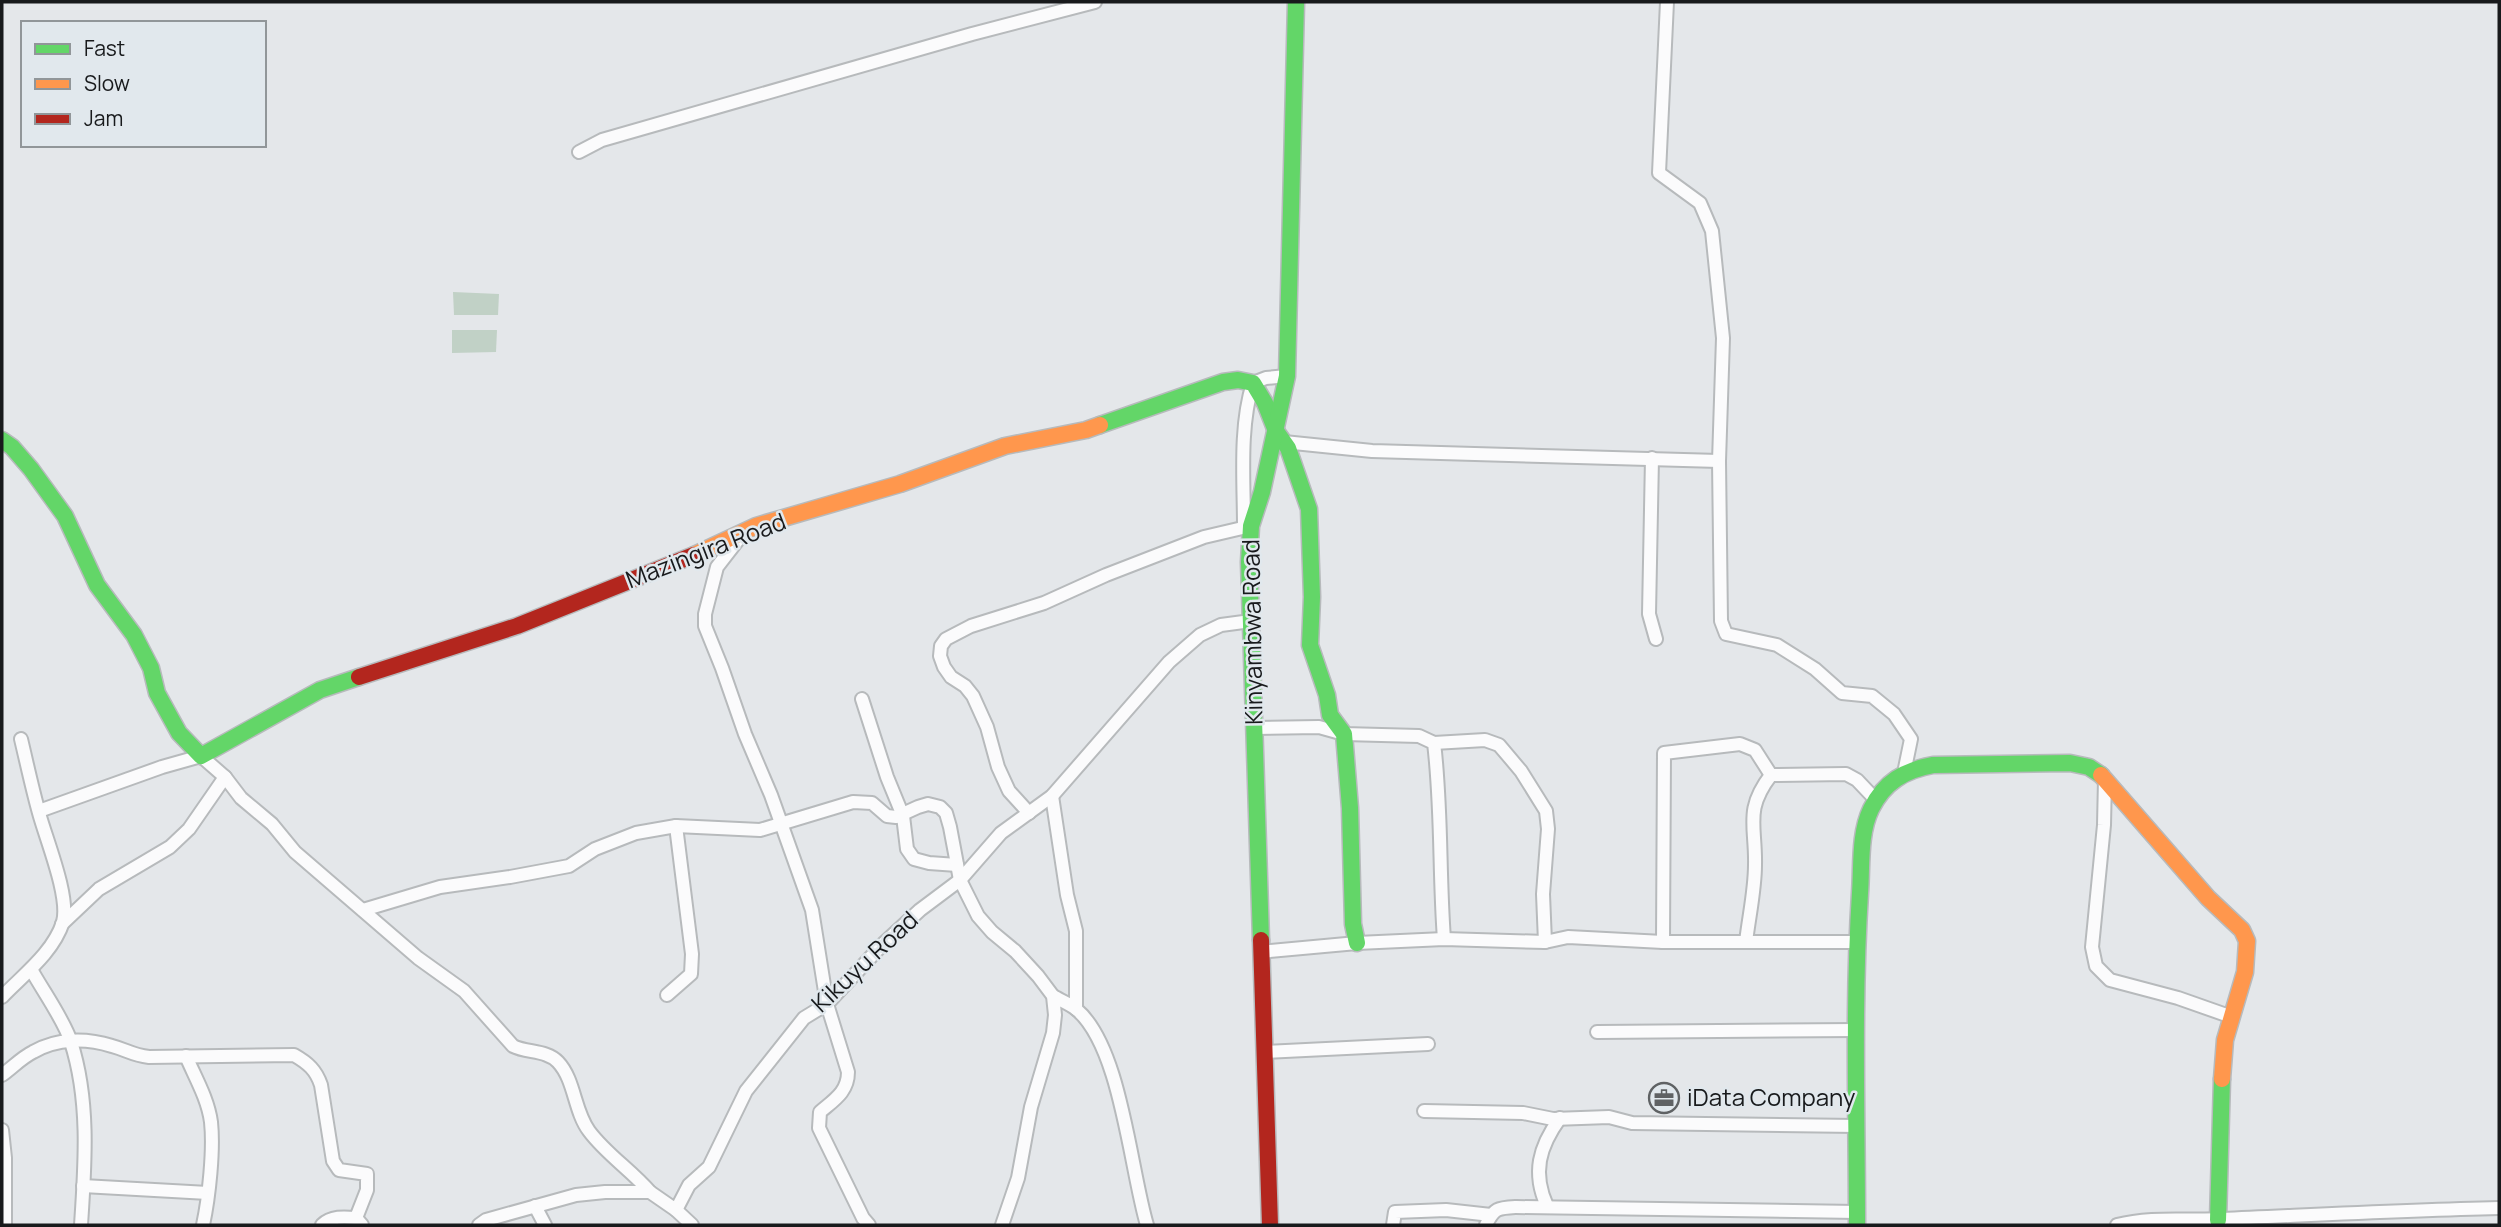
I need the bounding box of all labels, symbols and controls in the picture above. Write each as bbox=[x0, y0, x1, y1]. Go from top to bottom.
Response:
legend bbox=[21, 21, 266, 147]
text: Fast bbox=[84, 34, 125, 62]
text: Slow bbox=[84, 69, 130, 97]
text: Jam bbox=[84, 104, 123, 132]
street label: Mazingira Road bbox=[621, 504, 790, 595]
street label: Kinyambwa Road bbox=[1233, 539, 1270, 725]
street label: Kikuyu Road bbox=[804, 903, 924, 1019]
place label: iData Company bbox=[1687, 1080, 1856, 1113]
office icon: iData Company bbox=[1647, 1081, 1681, 1115]

